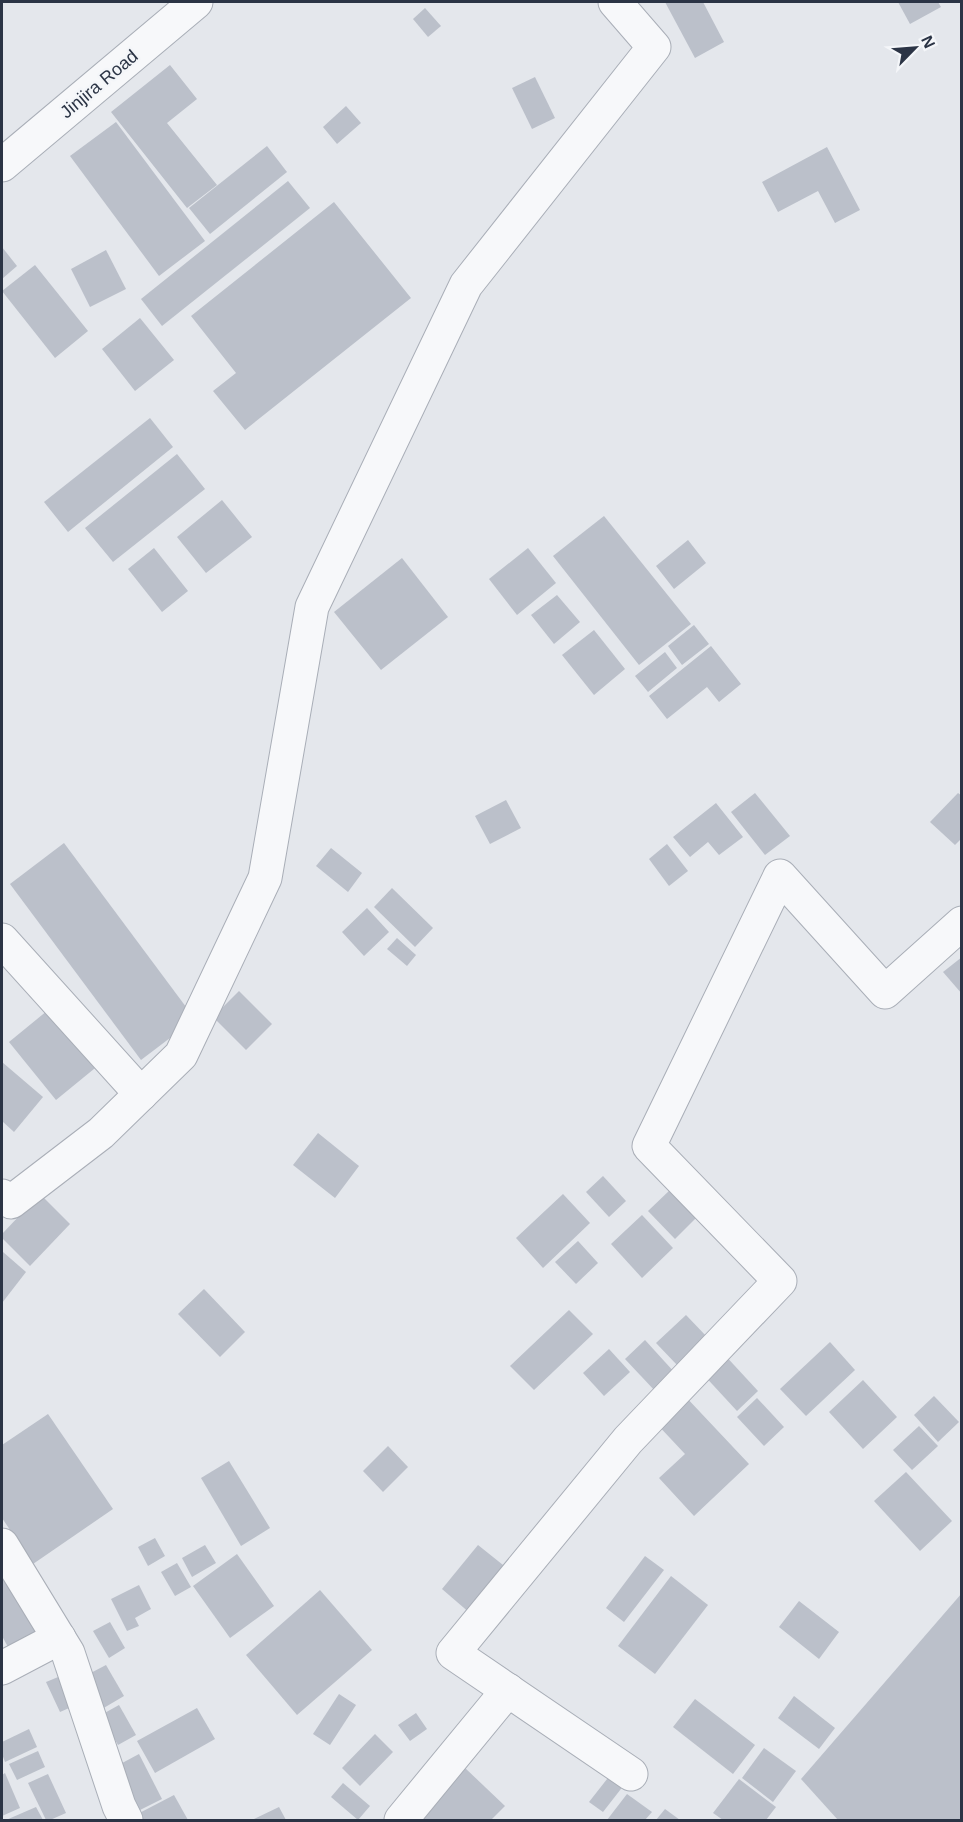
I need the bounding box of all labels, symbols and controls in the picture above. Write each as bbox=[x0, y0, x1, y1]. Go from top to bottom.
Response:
north arrow bbox=[885, 18, 945, 78]
text: N bbox=[918, 33, 938, 51]
street label: Jinjira Road bbox=[56, 46, 142, 122]

